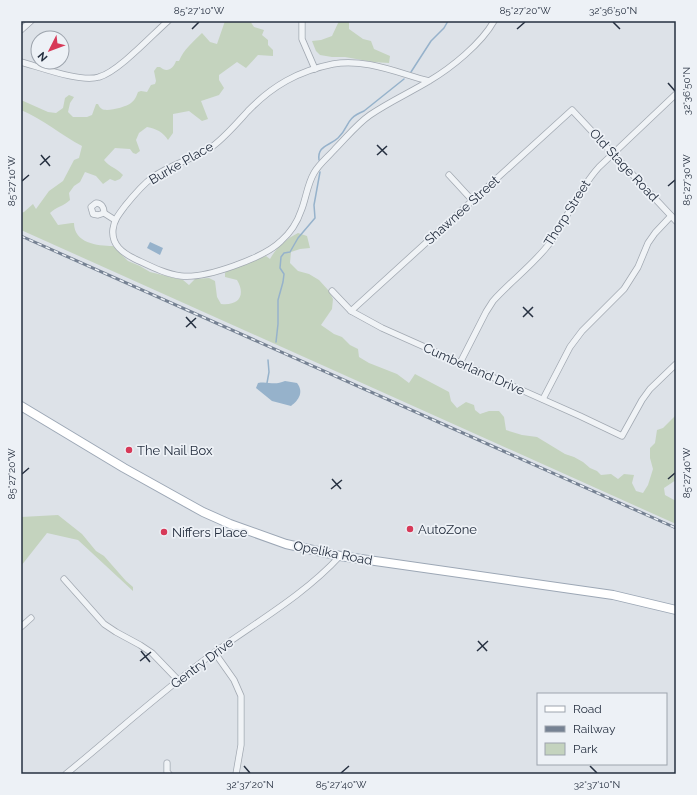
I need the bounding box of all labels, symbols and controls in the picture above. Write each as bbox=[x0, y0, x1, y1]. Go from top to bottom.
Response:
text: 85°27'10"W bbox=[174, 5, 225, 16]
text: 85°27'20"W bbox=[499, 5, 551, 16]
text: 32°36'50"N bbox=[589, 5, 637, 16]
north arrow bbox=[30, 30, 70, 70]
text: N bbox=[35, 49, 51, 64]
text: 32°36'50"N bbox=[681, 67, 692, 115]
street label: Old Stage Road bbox=[586, 125, 662, 205]
street label: Burke Place bbox=[146, 138, 216, 187]
text: 85°27'30"W bbox=[681, 154, 692, 206]
text: 85°27'10"W bbox=[6, 155, 17, 206]
street label: Shawnee Street bbox=[422, 172, 503, 247]
street label: Thorp Street bbox=[541, 177, 594, 249]
street label: Cumberland Drive bbox=[421, 340, 527, 398]
place label: The Nail Box bbox=[137, 443, 213, 458]
marker: The Nail Box bbox=[124, 445, 134, 455]
text: 85°27'40"W bbox=[681, 447, 692, 498]
text: 85°27'20"W bbox=[6, 448, 17, 500]
place label: AutoZone bbox=[418, 522, 477, 537]
marker: AutoZone bbox=[405, 524, 415, 534]
place label: Niffers Place bbox=[172, 525, 248, 540]
marker: Niffers Place bbox=[159, 527, 169, 537]
street label: Opelika Road bbox=[292, 538, 374, 568]
street label: Gentry Drive bbox=[168, 634, 237, 691]
legend bbox=[537, 693, 667, 765]
text: Road bbox=[573, 702, 602, 716]
text: Railway bbox=[573, 722, 616, 736]
text: Park bbox=[573, 742, 598, 756]
text: 32°37'20"N bbox=[226, 779, 274, 790]
text: 85°27'40"W bbox=[316, 779, 367, 790]
text: 32°37'10"N bbox=[574, 779, 620, 790]

